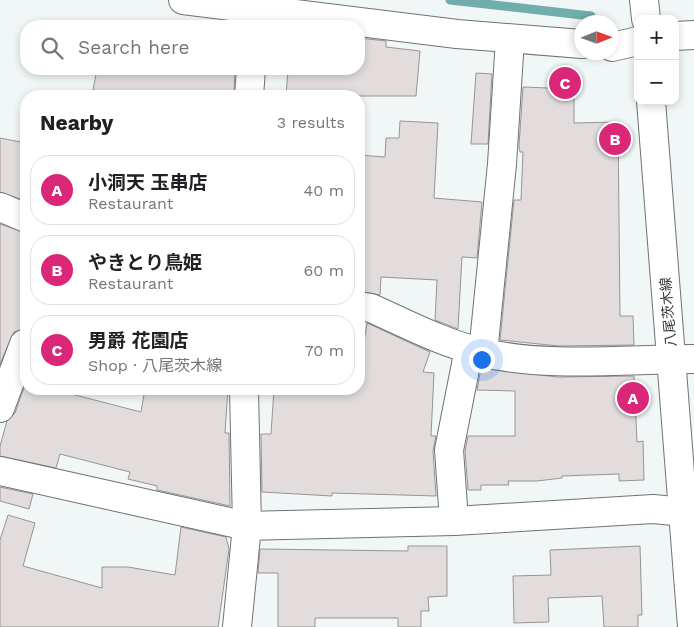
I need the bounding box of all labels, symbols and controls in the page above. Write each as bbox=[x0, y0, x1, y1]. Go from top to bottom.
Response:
north arrow bbox=[574, 15, 619, 60]
map controls bbox=[634, 15, 679, 105]
button: + bbox=[634, 15, 679, 60]
search box bbox=[20, 20, 365, 75]
icon: search bbox=[38, 34, 66, 62]
text: Search here bbox=[78, 36, 189, 59]
button: − bbox=[634, 60, 679, 105]
pin: C bbox=[549, 64, 581, 102]
text: Nearby bbox=[40, 110, 113, 135]
text: 3 results bbox=[277, 113, 345, 132]
pin: B bbox=[599, 120, 631, 158]
text: 小洞天 玉串店 bbox=[88, 171, 207, 194]
text: A bbox=[52, 181, 62, 200]
text: 40 m bbox=[304, 181, 344, 200]
text: Restaurant bbox=[88, 194, 174, 213]
text: やきとり鳥姫 bbox=[88, 251, 202, 274]
text: B bbox=[52, 261, 62, 280]
text: 60 m bbox=[304, 261, 344, 280]
text: Restaurant bbox=[88, 274, 174, 293]
street label: 八尾茨木線 bbox=[657, 276, 679, 348]
text: 男爵 花園店 bbox=[88, 329, 188, 352]
text: C bbox=[52, 341, 62, 360]
text: 70 m bbox=[305, 341, 344, 360]
your location bbox=[469, 347, 495, 373]
text: Shop · 八尾茨木線 bbox=[88, 356, 222, 375]
pin: A bbox=[617, 379, 649, 417]

